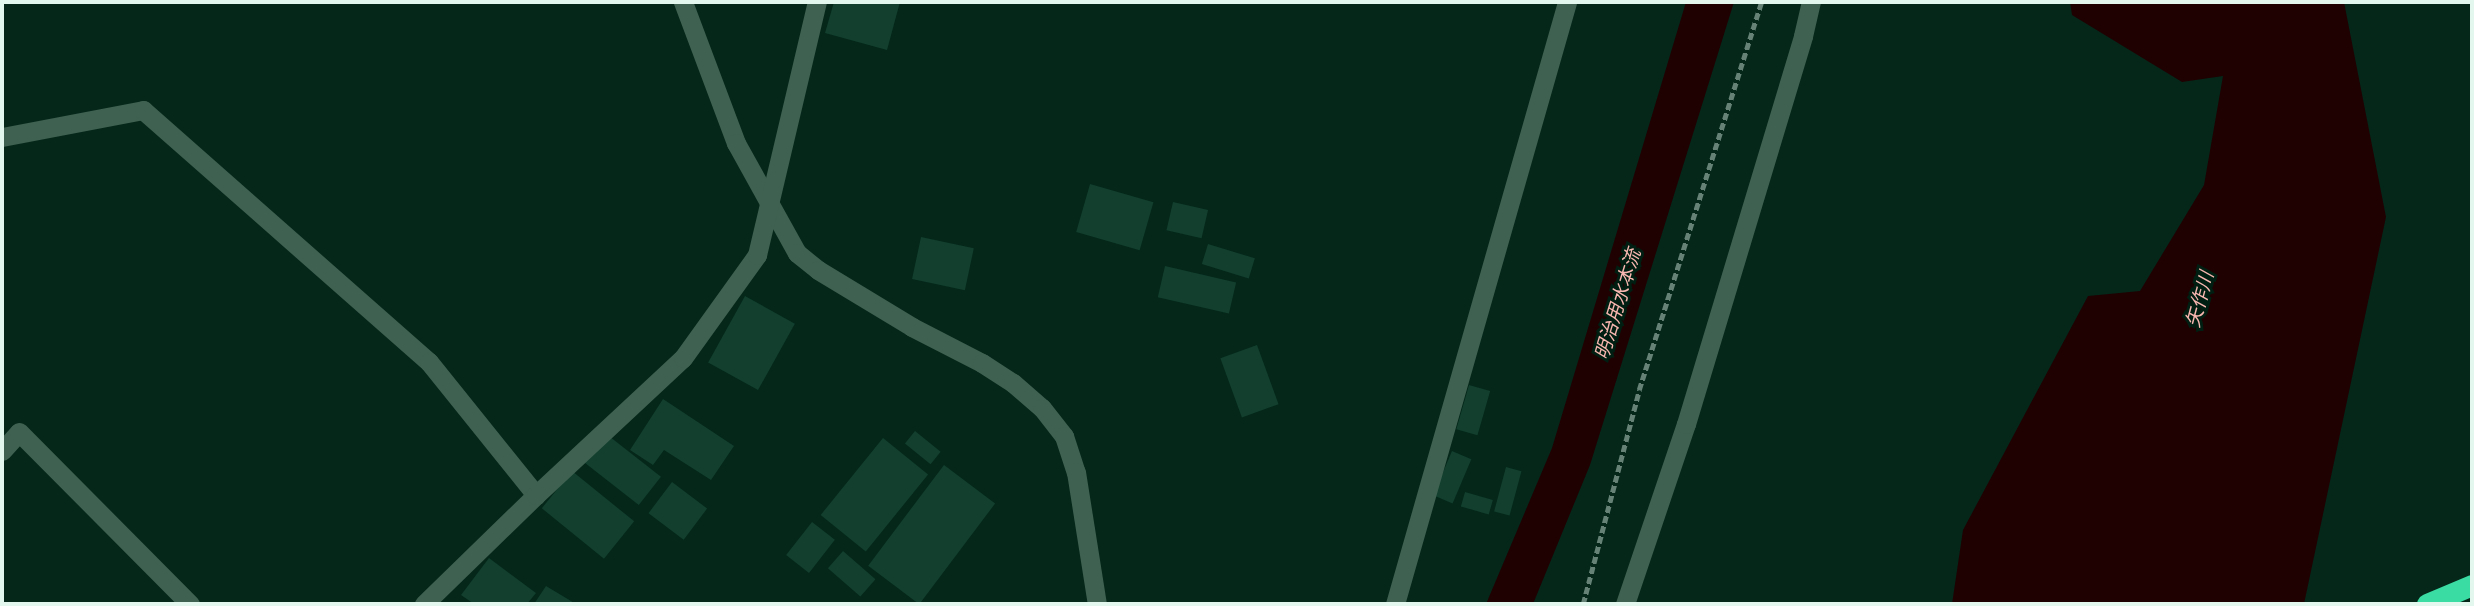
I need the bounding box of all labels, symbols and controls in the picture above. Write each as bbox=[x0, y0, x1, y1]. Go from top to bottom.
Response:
water label: 明治用水本流 bbox=[1592, 247, 1648, 363]
water label: 矢作川 bbox=[2184, 270, 2220, 330]

